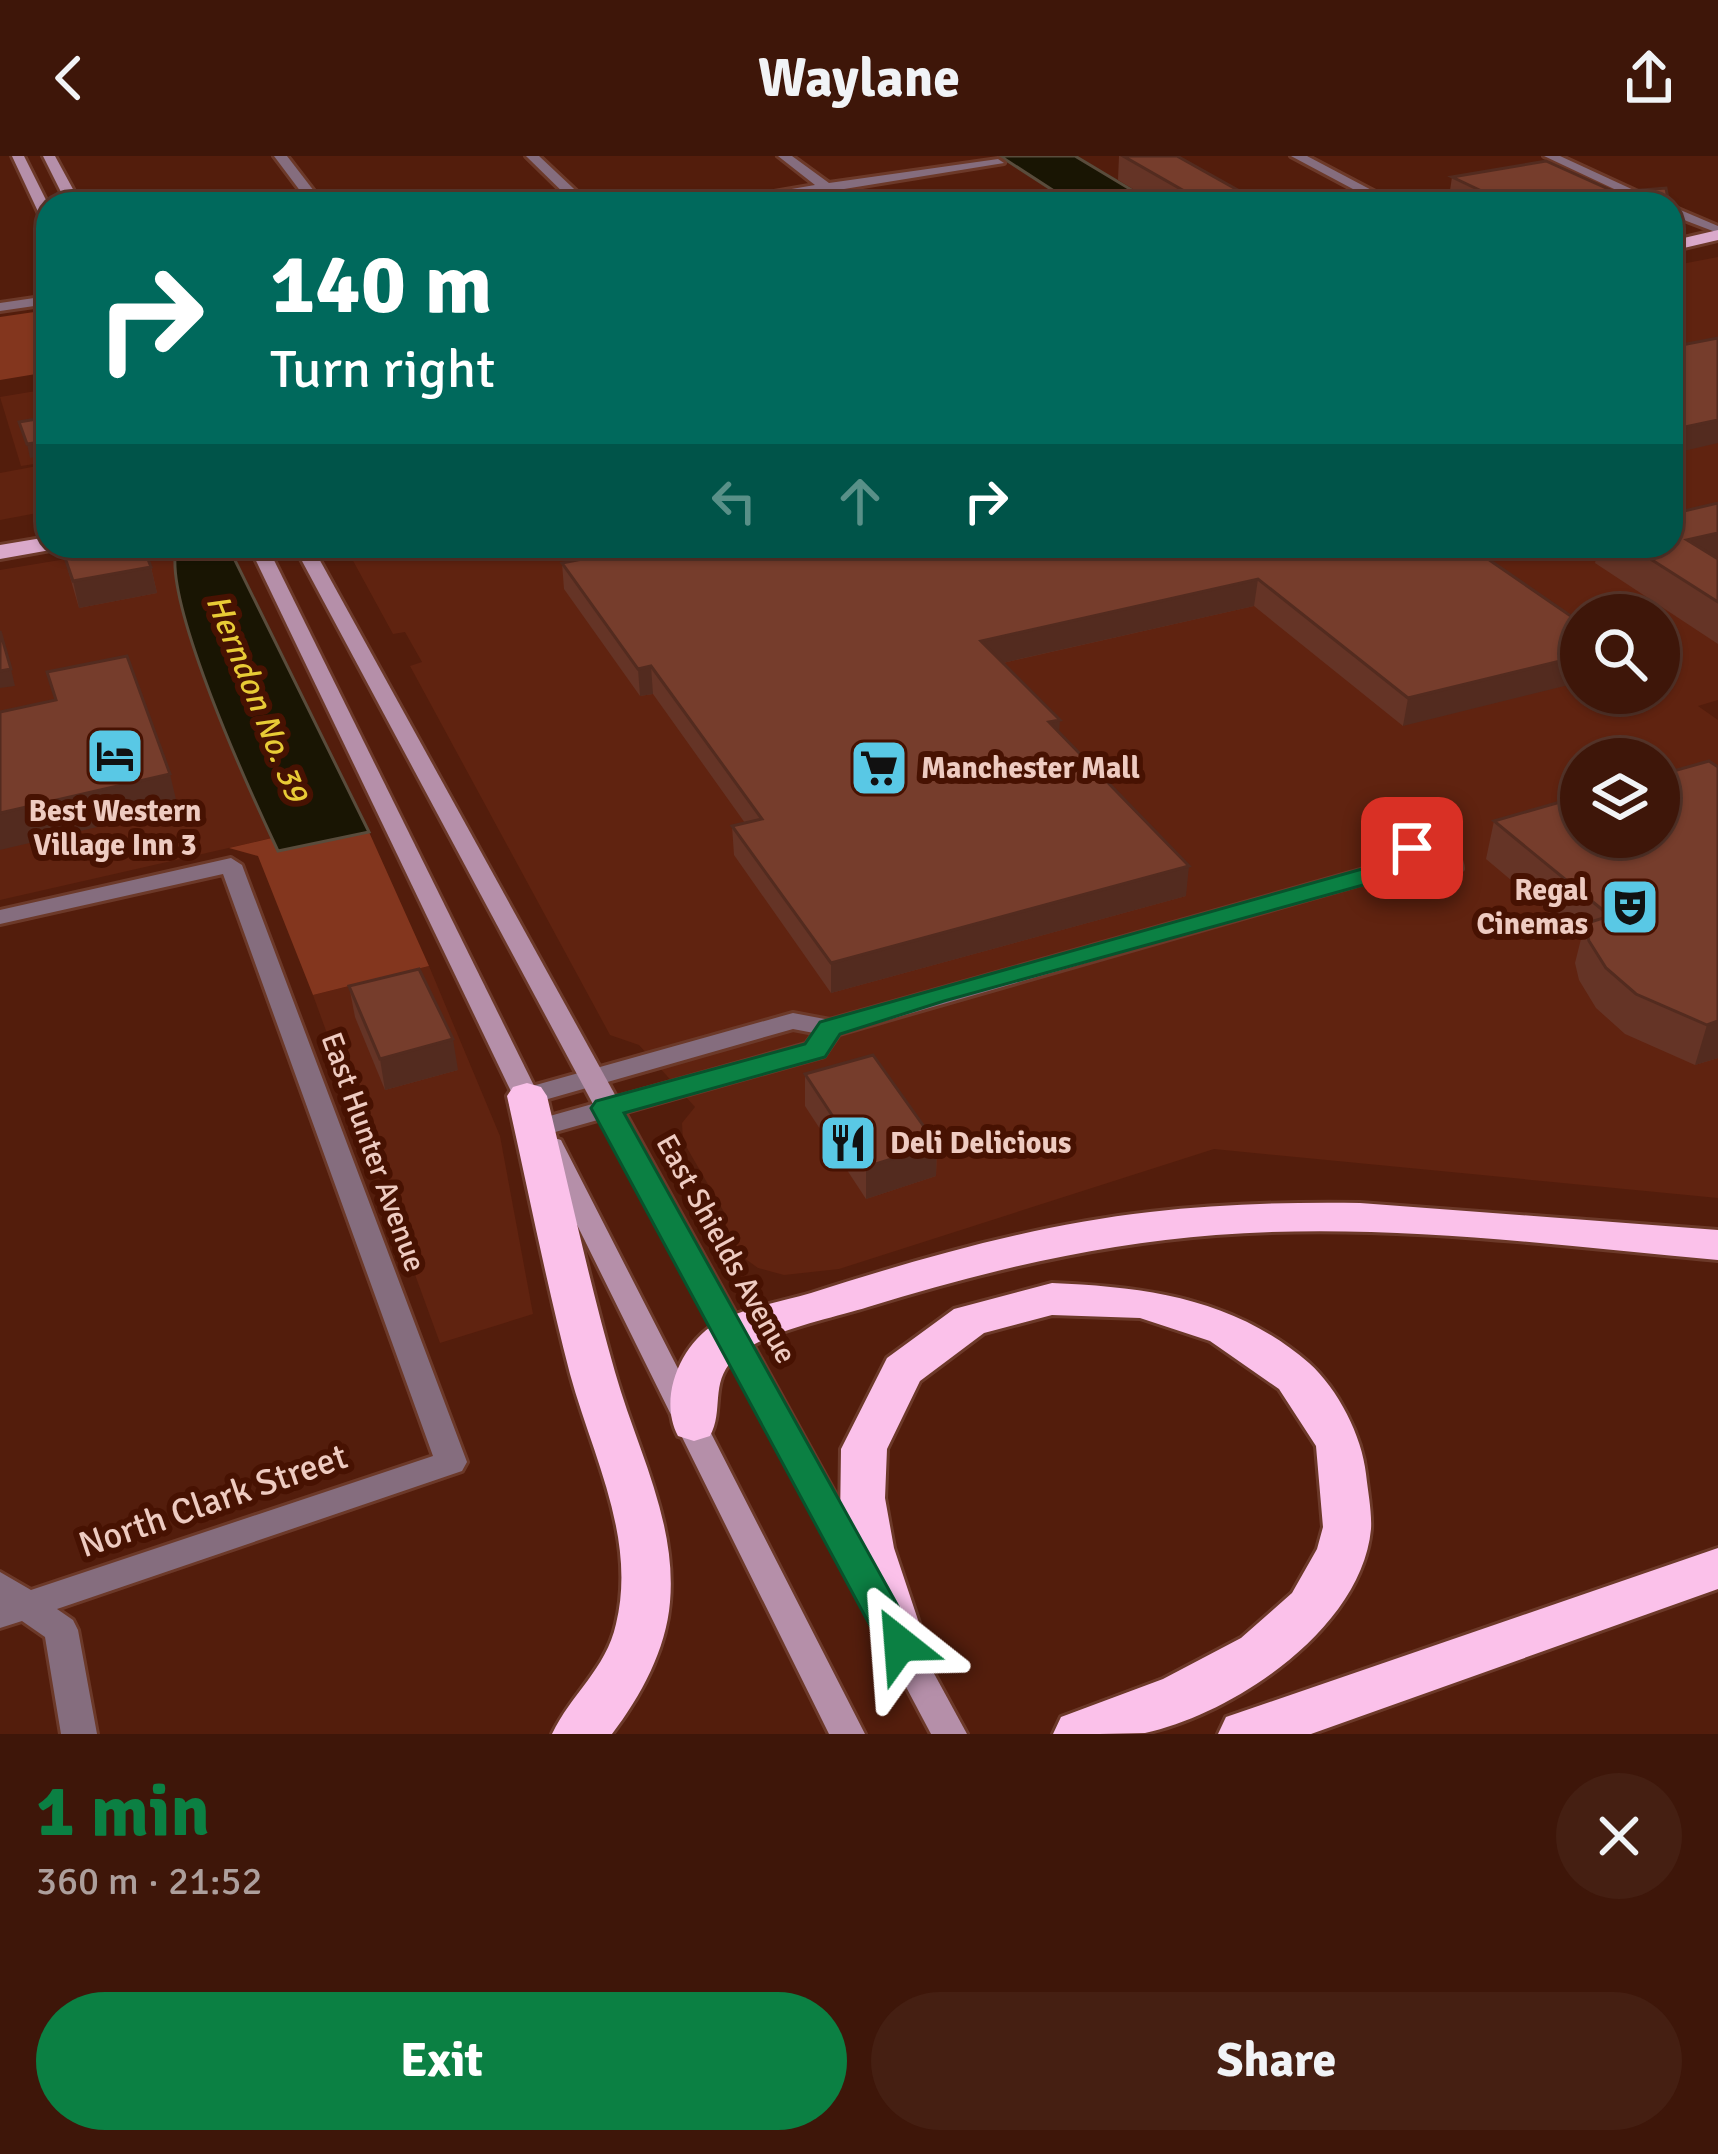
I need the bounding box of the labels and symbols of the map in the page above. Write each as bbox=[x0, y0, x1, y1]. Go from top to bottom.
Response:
water label: Herndon No. 39 bbox=[197, 588, 318, 810]
hotel icon: Best Western Village Inn 3 bbox=[84, 725, 146, 787]
supermarket icon: Manchester Mall bbox=[848, 737, 910, 799]
place label: Manchester Mall bbox=[921, 750, 1140, 787]
place label: Best Western Village Inn 3 bbox=[29, 793, 201, 864]
pin bbox=[1361, 797, 1463, 899]
place label: Regal Cinemas bbox=[1477, 872, 1588, 943]
theatre icon: Regal Cinemas bbox=[1599, 876, 1661, 938]
street label: East Hunter Avenue bbox=[313, 1027, 433, 1277]
restaurant icon: Deli Delicious bbox=[817, 1112, 879, 1174]
place label: Deli Delicious bbox=[890, 1125, 1071, 1162]
street label: East Shields Avenue bbox=[648, 1128, 804, 1370]
street label: North Clark Street bbox=[73, 1434, 353, 1568]
position arrow bbox=[837, 1581, 963, 1707]

